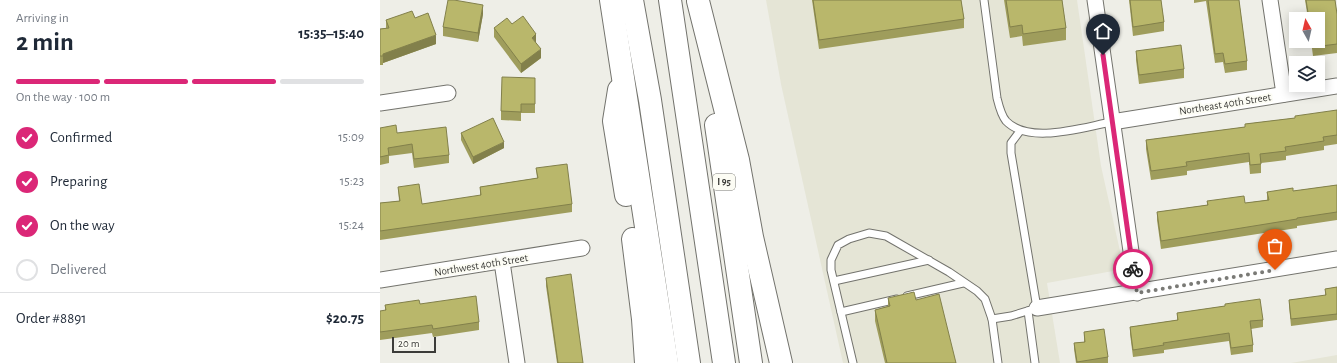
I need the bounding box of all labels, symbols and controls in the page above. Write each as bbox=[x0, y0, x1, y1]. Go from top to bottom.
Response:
text: Arriving in bbox=[16, 12, 69, 25]
north arrow bbox=[1289, 12, 1325, 48]
map controls bbox=[1289, 12, 1325, 92]
pin bbox=[1086, 14, 1120, 55]
icon: home bbox=[1092, 20, 1114, 42]
text: 15:35–15:40 bbox=[298, 26, 364, 41]
text: 2 min bbox=[16, 29, 74, 55]
button: layers bbox=[1289, 56, 1325, 92]
text: On the way · 100 m bbox=[16, 91, 110, 104]
street label: Northeast 40th Street bbox=[1178, 91, 1272, 117]
icon: check bbox=[16, 127, 38, 149]
text: Confirmed bbox=[50, 130, 112, 145]
text: 15:09 bbox=[338, 131, 364, 144]
icon: check bbox=[16, 171, 38, 193]
text: Preparing bbox=[50, 174, 107, 189]
road number: I 95 bbox=[713, 174, 735, 190]
text: 15:23 bbox=[340, 175, 364, 188]
icon: check bbox=[16, 215, 38, 237]
text: On the way bbox=[50, 218, 115, 233]
text: 15:24 bbox=[339, 219, 364, 232]
pin bbox=[1258, 229, 1292, 270]
icon: bag bbox=[1264, 235, 1286, 257]
courier bbox=[1113, 249, 1153, 289]
street label: Northwest 40th Street bbox=[433, 252, 529, 278]
icon: bike bbox=[1122, 258, 1144, 280]
text: Delivered bbox=[50, 262, 107, 277]
text: Order #8891 bbox=[16, 311, 87, 326]
text: $20.75 bbox=[326, 311, 364, 326]
scale bar bbox=[392, 335, 436, 354]
text: 20 m bbox=[398, 338, 419, 349]

